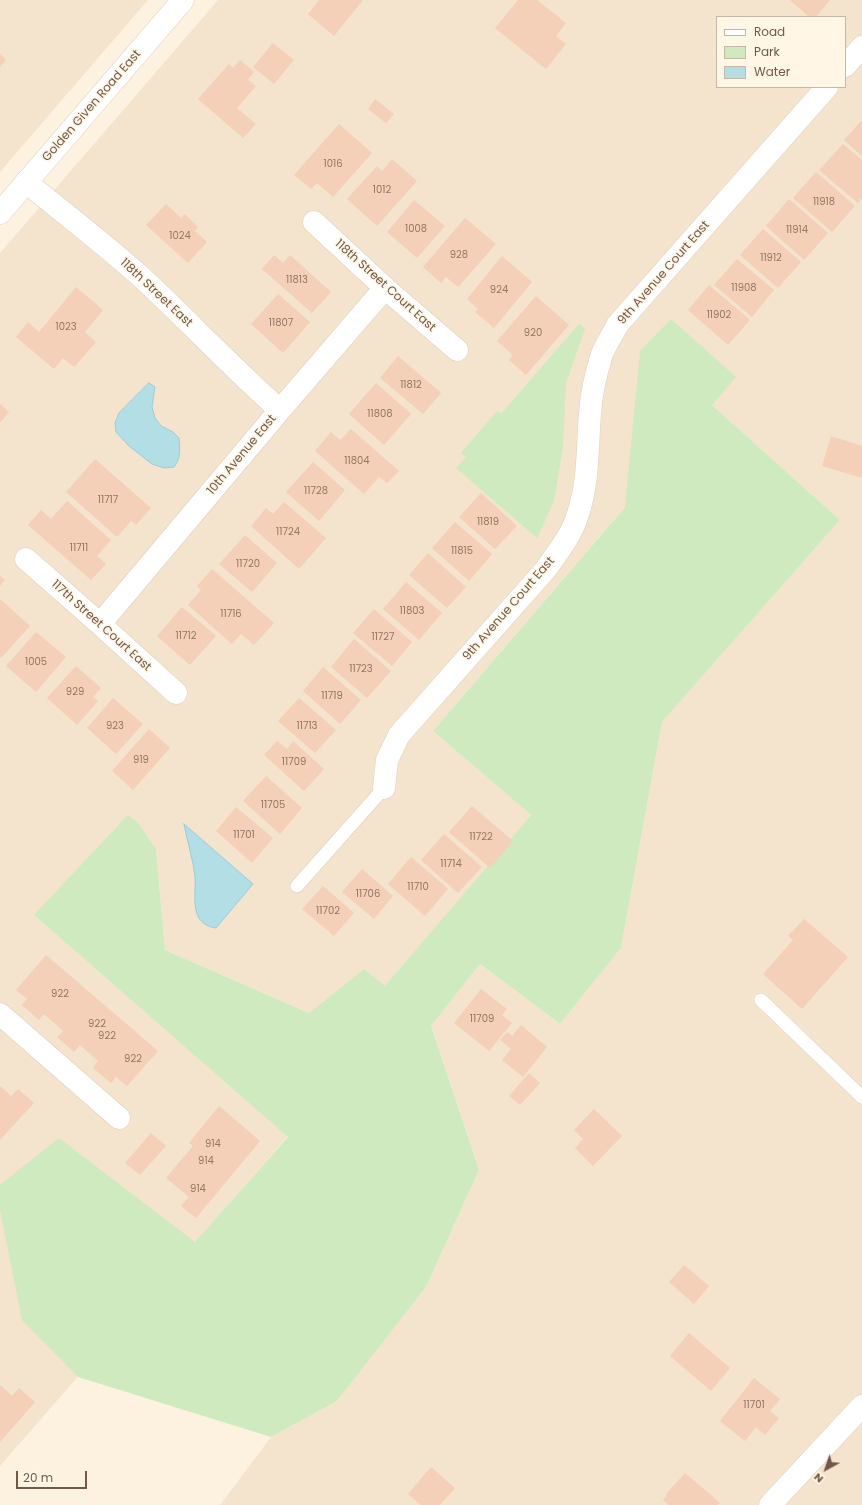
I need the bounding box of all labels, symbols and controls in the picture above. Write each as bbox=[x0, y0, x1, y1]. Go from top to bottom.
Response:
legend bbox=[716, 16, 846, 88]
text: Road bbox=[754, 23, 785, 40]
text: Park bbox=[754, 43, 780, 60]
street label: Golden Given Road East bbox=[40, 47, 144, 165]
text: Water bbox=[754, 63, 790, 80]
house number: 1016 bbox=[323, 158, 343, 170]
house number: 1012 bbox=[373, 184, 391, 196]
house number: 11918 bbox=[813, 196, 835, 208]
street label: 9th Avenue Court East bbox=[615, 218, 713, 328]
house number: 1008 bbox=[405, 223, 427, 235]
house number: 11914 bbox=[786, 224, 808, 236]
house number: 1024 bbox=[169, 230, 191, 242]
street label: 118th Street Court East bbox=[332, 237, 438, 335]
house number: 928 bbox=[450, 249, 468, 261]
house number: 11912 bbox=[760, 252, 782, 264]
street label: 118th Street East bbox=[117, 256, 195, 330]
house number: 11813 bbox=[286, 274, 308, 286]
house number: 11908 bbox=[731, 282, 757, 294]
house number: 924 bbox=[490, 284, 508, 296]
house number: 11902 bbox=[707, 309, 731, 321]
house number: 11807 bbox=[269, 317, 293, 329]
house number: 1023 bbox=[55, 321, 77, 333]
house number: 920 bbox=[524, 327, 542, 339]
house number: 11812 bbox=[400, 379, 422, 391]
house number: 11808 bbox=[367, 408, 393, 420]
street label: 10th Avenue East bbox=[204, 412, 280, 498]
house number: 11804 bbox=[344, 455, 370, 467]
house number: 11728 bbox=[304, 485, 328, 497]
house number: 11717 bbox=[98, 494, 118, 506]
house number: 11819 bbox=[477, 516, 499, 528]
house number: 11724 bbox=[276, 526, 300, 538]
house number: 11711 bbox=[70, 542, 88, 554]
house number: 11815 bbox=[451, 545, 473, 557]
street label: 9th Avenue Court East bbox=[460, 554, 558, 664]
house number: 11720 bbox=[236, 558, 260, 570]
street label: 117th Street Court East bbox=[48, 577, 154, 675]
house number: 11803 bbox=[400, 605, 424, 617]
house number: 11716 bbox=[220, 608, 242, 620]
house number: 11712 bbox=[176, 630, 196, 642]
house number: 11727 bbox=[371, 631, 395, 643]
house number: 1005 bbox=[25, 656, 47, 668]
house number: 11723 bbox=[349, 663, 373, 675]
house number: 929 bbox=[66, 686, 84, 698]
house number: 11719 bbox=[321, 690, 343, 702]
house number: 923 bbox=[106, 720, 124, 732]
house number: 11713 bbox=[297, 720, 317, 732]
house number: 919 bbox=[133, 754, 149, 766]
house number: 11709 bbox=[282, 756, 306, 768]
house number: 11705 bbox=[261, 799, 285, 811]
house number: 11701 bbox=[233, 829, 255, 841]
house number: 11722 bbox=[469, 831, 493, 843]
house number: 11714 bbox=[440, 858, 462, 870]
house number: 11710 bbox=[407, 881, 429, 893]
house number: 11706 bbox=[356, 888, 380, 900]
house number: 11702 bbox=[316, 905, 340, 917]
house number: 922 bbox=[51, 988, 69, 1000]
house number: 11709 bbox=[470, 1013, 494, 1025]
house number: 922 bbox=[88, 1018, 106, 1030]
house number: 922 bbox=[98, 1030, 116, 1042]
house number: 922 bbox=[124, 1053, 142, 1065]
house number: 914 bbox=[205, 1138, 221, 1150]
house number: 914 bbox=[198, 1155, 214, 1167]
house number: 914 bbox=[190, 1183, 206, 1195]
house number: 11701 bbox=[743, 1399, 765, 1411]
north arrow bbox=[806, 1449, 846, 1489]
scale bar bbox=[18, 1463, 89, 1489]
text: 20 m bbox=[23, 1469, 53, 1486]
text: N bbox=[810, 1469, 827, 1487]

